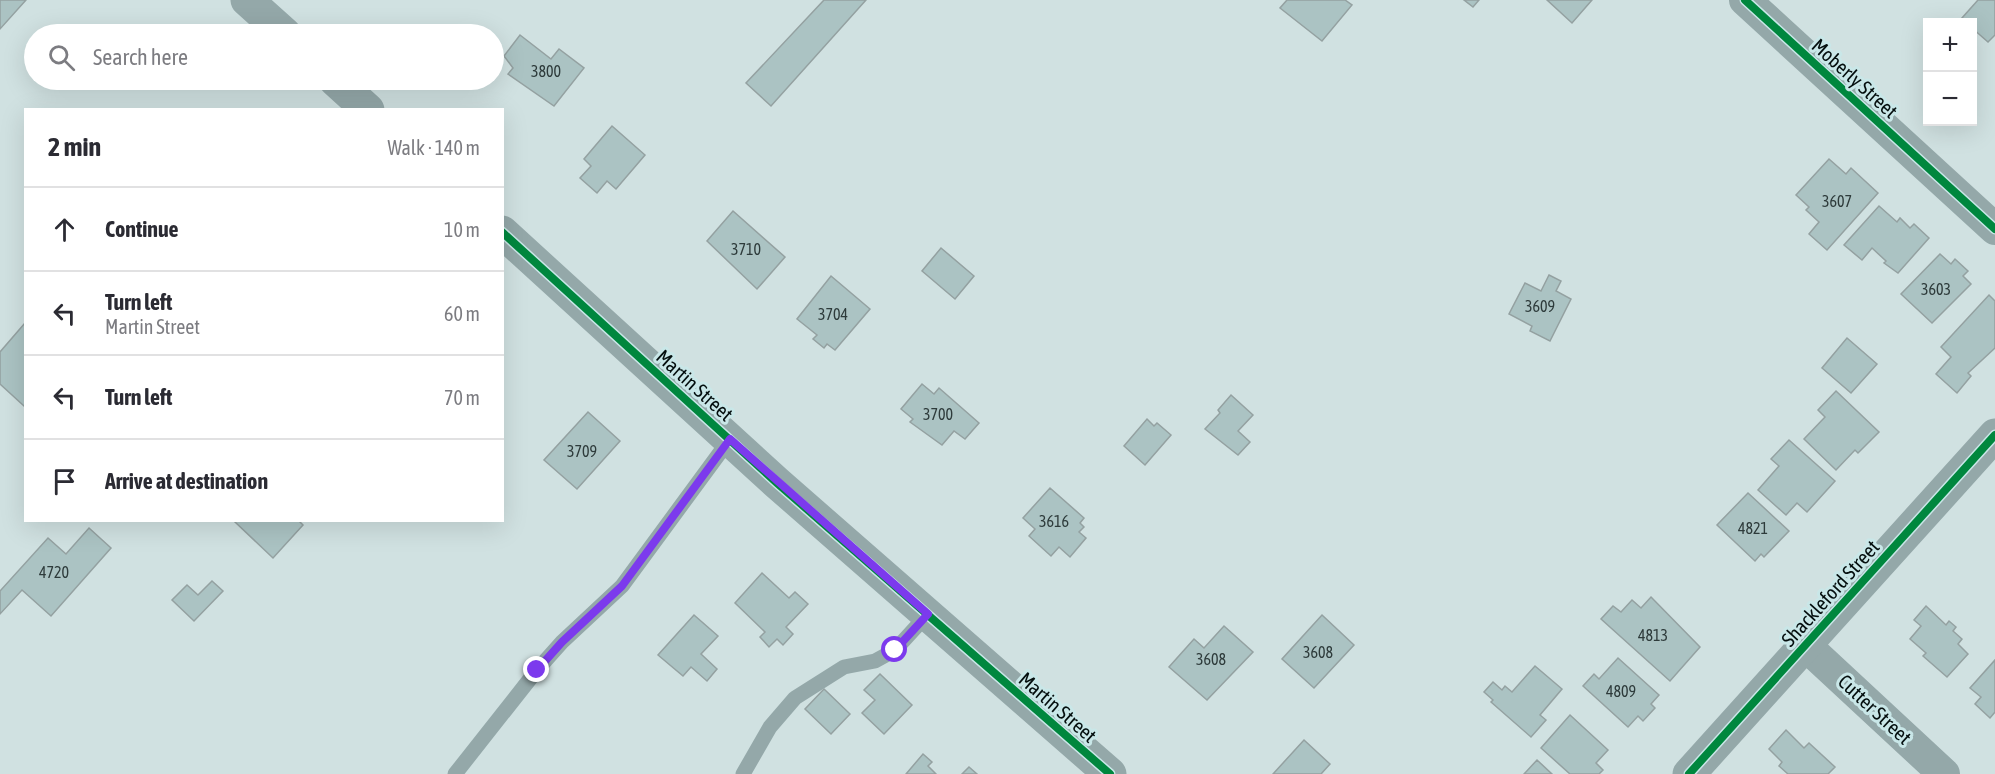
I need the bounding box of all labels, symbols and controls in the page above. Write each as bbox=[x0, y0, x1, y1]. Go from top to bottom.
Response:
map controls bbox=[1923, 18, 1977, 126]
button: + bbox=[1923, 18, 1977, 72]
search box bbox=[24, 24, 504, 90]
street label: Moberly Street bbox=[1807, 34, 1903, 123]
icon: search bbox=[45, 41, 78, 74]
text: Search here bbox=[93, 44, 188, 70]
house number: 3800 bbox=[531, 62, 561, 80]
button: − bbox=[1923, 72, 1977, 126]
text: 2 min bbox=[48, 132, 101, 162]
text: Walk · 140 m bbox=[388, 136, 480, 159]
house number: 3607 bbox=[1822, 192, 1852, 210]
icon: ahead bbox=[48, 213, 81, 246]
text: Continue bbox=[105, 216, 179, 242]
text: 10 m bbox=[444, 218, 480, 241]
house number: 3710 bbox=[731, 240, 761, 258]
house number: 3603 bbox=[1921, 280, 1951, 298]
text: Turn left bbox=[105, 289, 172, 315]
icon: left bbox=[48, 297, 81, 330]
house number: 3609 bbox=[1525, 297, 1555, 315]
text: 60 m bbox=[444, 302, 480, 325]
house number: 3704 bbox=[818, 305, 848, 323]
text: Martin Street bbox=[105, 315, 200, 338]
street label: Martin Street bbox=[652, 345, 738, 426]
icon: left bbox=[48, 381, 81, 414]
text: Turn left bbox=[105, 384, 172, 410]
text: 70 m bbox=[444, 386, 480, 409]
house number: 3700 bbox=[923, 405, 953, 423]
house number: 3709 bbox=[567, 442, 597, 460]
icon: arrive bbox=[48, 465, 81, 498]
text: Arrive at destination bbox=[105, 468, 268, 494]
house number: 3616 bbox=[1039, 512, 1069, 530]
house number: 4821 bbox=[1738, 519, 1768, 537]
street label: Shackleford Street bbox=[1776, 535, 1884, 651]
house number: 4720 bbox=[39, 563, 69, 581]
house number: 4813 bbox=[1638, 626, 1668, 644]
route start bbox=[881, 636, 907, 662]
house number: 3608 bbox=[1303, 643, 1333, 661]
house number: 3608 bbox=[1196, 650, 1226, 668]
route end bbox=[523, 656, 549, 682]
street label: Martin Street bbox=[1015, 667, 1102, 747]
street label: Cutter Street bbox=[1834, 669, 1917, 749]
house number: 4809 bbox=[1606, 682, 1636, 700]

